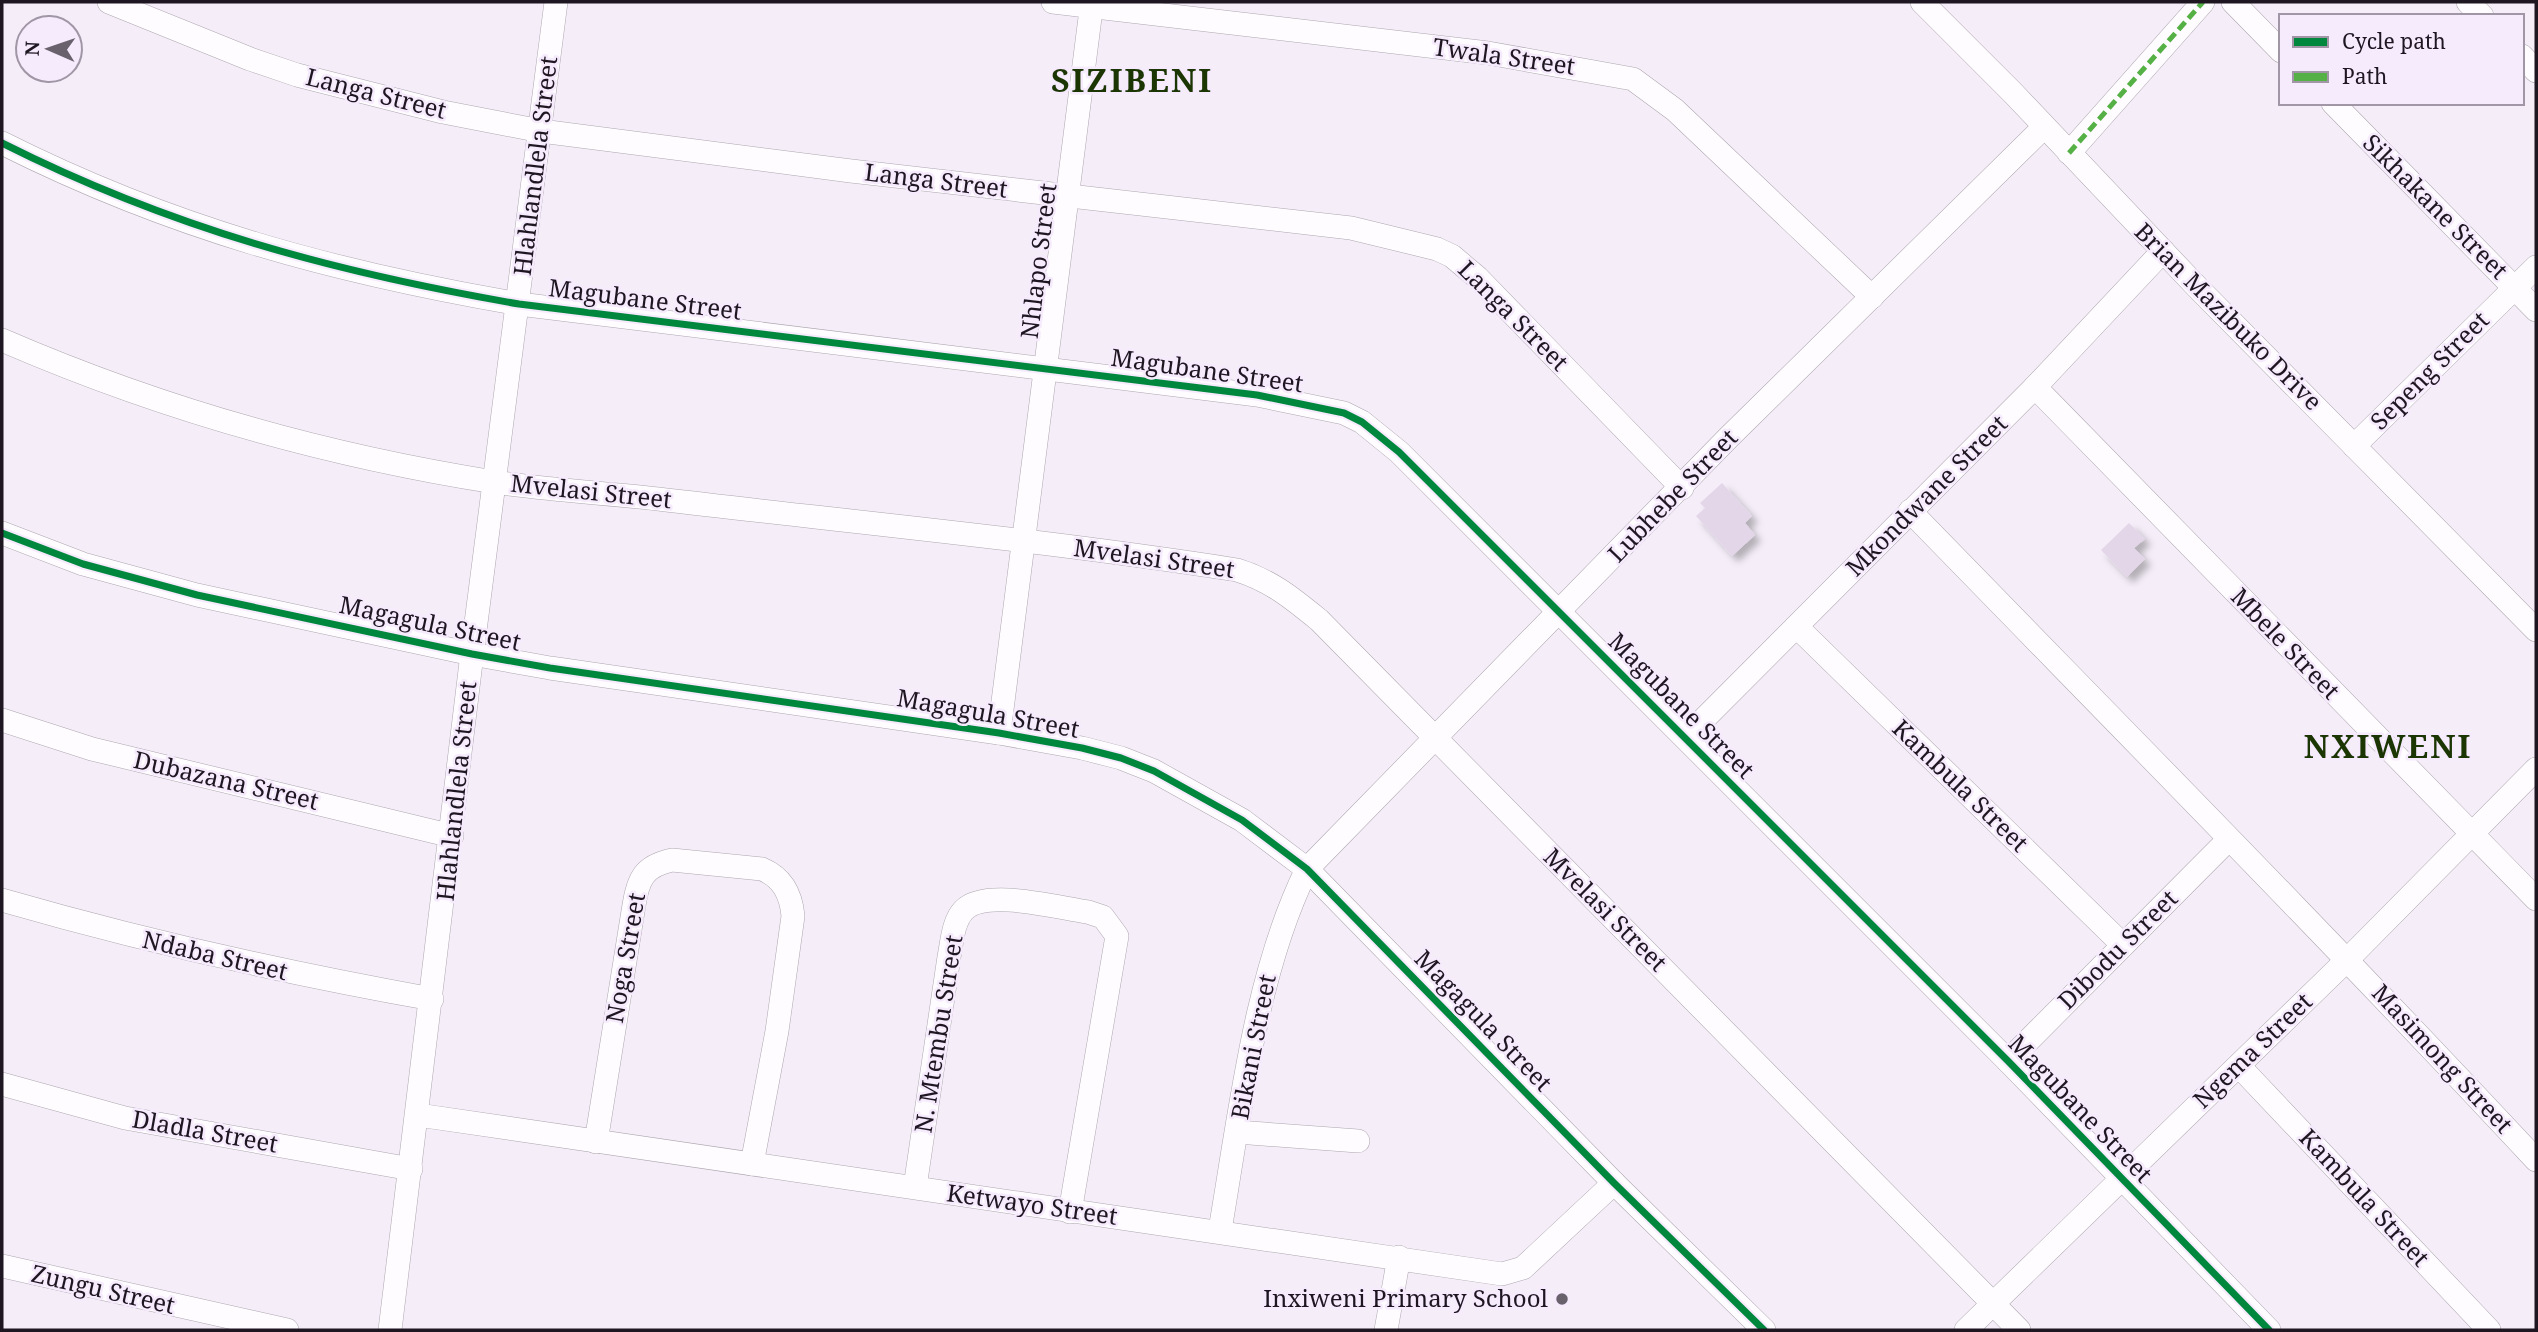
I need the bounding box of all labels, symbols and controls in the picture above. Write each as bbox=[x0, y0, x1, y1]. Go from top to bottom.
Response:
north arrow bbox=[14, 14, 84, 84]
legend bbox=[2279, 14, 2524, 105]
text: Cycle path bbox=[2342, 27, 2446, 55]
street label: Twala Street bbox=[1431, 29, 1577, 82]
text: N bbox=[19, 40, 45, 56]
street label: Hlahlandlela Street bbox=[505, 54, 564, 277]
district label: SIZIBENI bbox=[1051, 58, 1213, 101]
street label: Langa Street bbox=[303, 59, 450, 126]
text: Path bbox=[2342, 62, 2387, 90]
street label: Sikhakane Street bbox=[2356, 126, 2516, 286]
street label: Langa Street bbox=[863, 154, 1009, 205]
street label: Nhlapo Street bbox=[1012, 181, 1063, 340]
street label: Brian Mazibuko Drive bbox=[2128, 215, 2330, 417]
street label: Langa Street bbox=[1452, 253, 1576, 377]
street label: Magubane Street bbox=[547, 270, 743, 327]
street label: Sepeng Street bbox=[2362, 303, 2495, 436]
street label: Magubane Street bbox=[1109, 340, 1306, 399]
street label: Mkondwane Street bbox=[1838, 407, 2014, 583]
street label: Lubhebe Street bbox=[1600, 421, 1744, 569]
street label: Mvelasi Street bbox=[509, 466, 673, 515]
street label: Mvelasi Street bbox=[1072, 530, 1237, 585]
street label: Mbele Street bbox=[2224, 580, 2348, 706]
street label: Magagula Street bbox=[337, 587, 524, 658]
street label: Magubane Street bbox=[1602, 625, 1762, 785]
street label: Hlahlandlela Street bbox=[428, 679, 483, 902]
street label: Magagula Street bbox=[894, 680, 1082, 745]
street label: Kambula Street bbox=[1886, 712, 2036, 858]
district label: NXIWENI bbox=[2304, 724, 2472, 767]
street label: Dubazana Street bbox=[131, 742, 322, 817]
street label: Mvelasi Street bbox=[1537, 840, 1675, 978]
street label: Dibodu Street bbox=[2050, 882, 2184, 1016]
street label: Noga Street bbox=[597, 890, 652, 1025]
street label: Ndaba Street bbox=[140, 922, 291, 987]
street label: N. Mtembu Street bbox=[906, 932, 969, 1135]
street label: Magagula Street bbox=[1408, 942, 1560, 1098]
street label: Bikani Street bbox=[1222, 971, 1283, 1122]
street label: Masimong Street bbox=[2365, 976, 2521, 1140]
street label: Ngema Street bbox=[2185, 985, 2319, 1115]
street label: Magubane Street bbox=[2002, 1027, 2160, 1189]
street label: Dladla Street bbox=[130, 1101, 281, 1160]
street label: Kambula Street bbox=[2293, 1121, 2438, 1273]
street label: Ketwayo Street bbox=[945, 1175, 1120, 1232]
street label: Zungu Street bbox=[28, 1256, 178, 1321]
place label: Inxiweni Primary School bbox=[1263, 1281, 1549, 1314]
marker: Inxiweni Primary School bbox=[1554, 1291, 1570, 1307]

